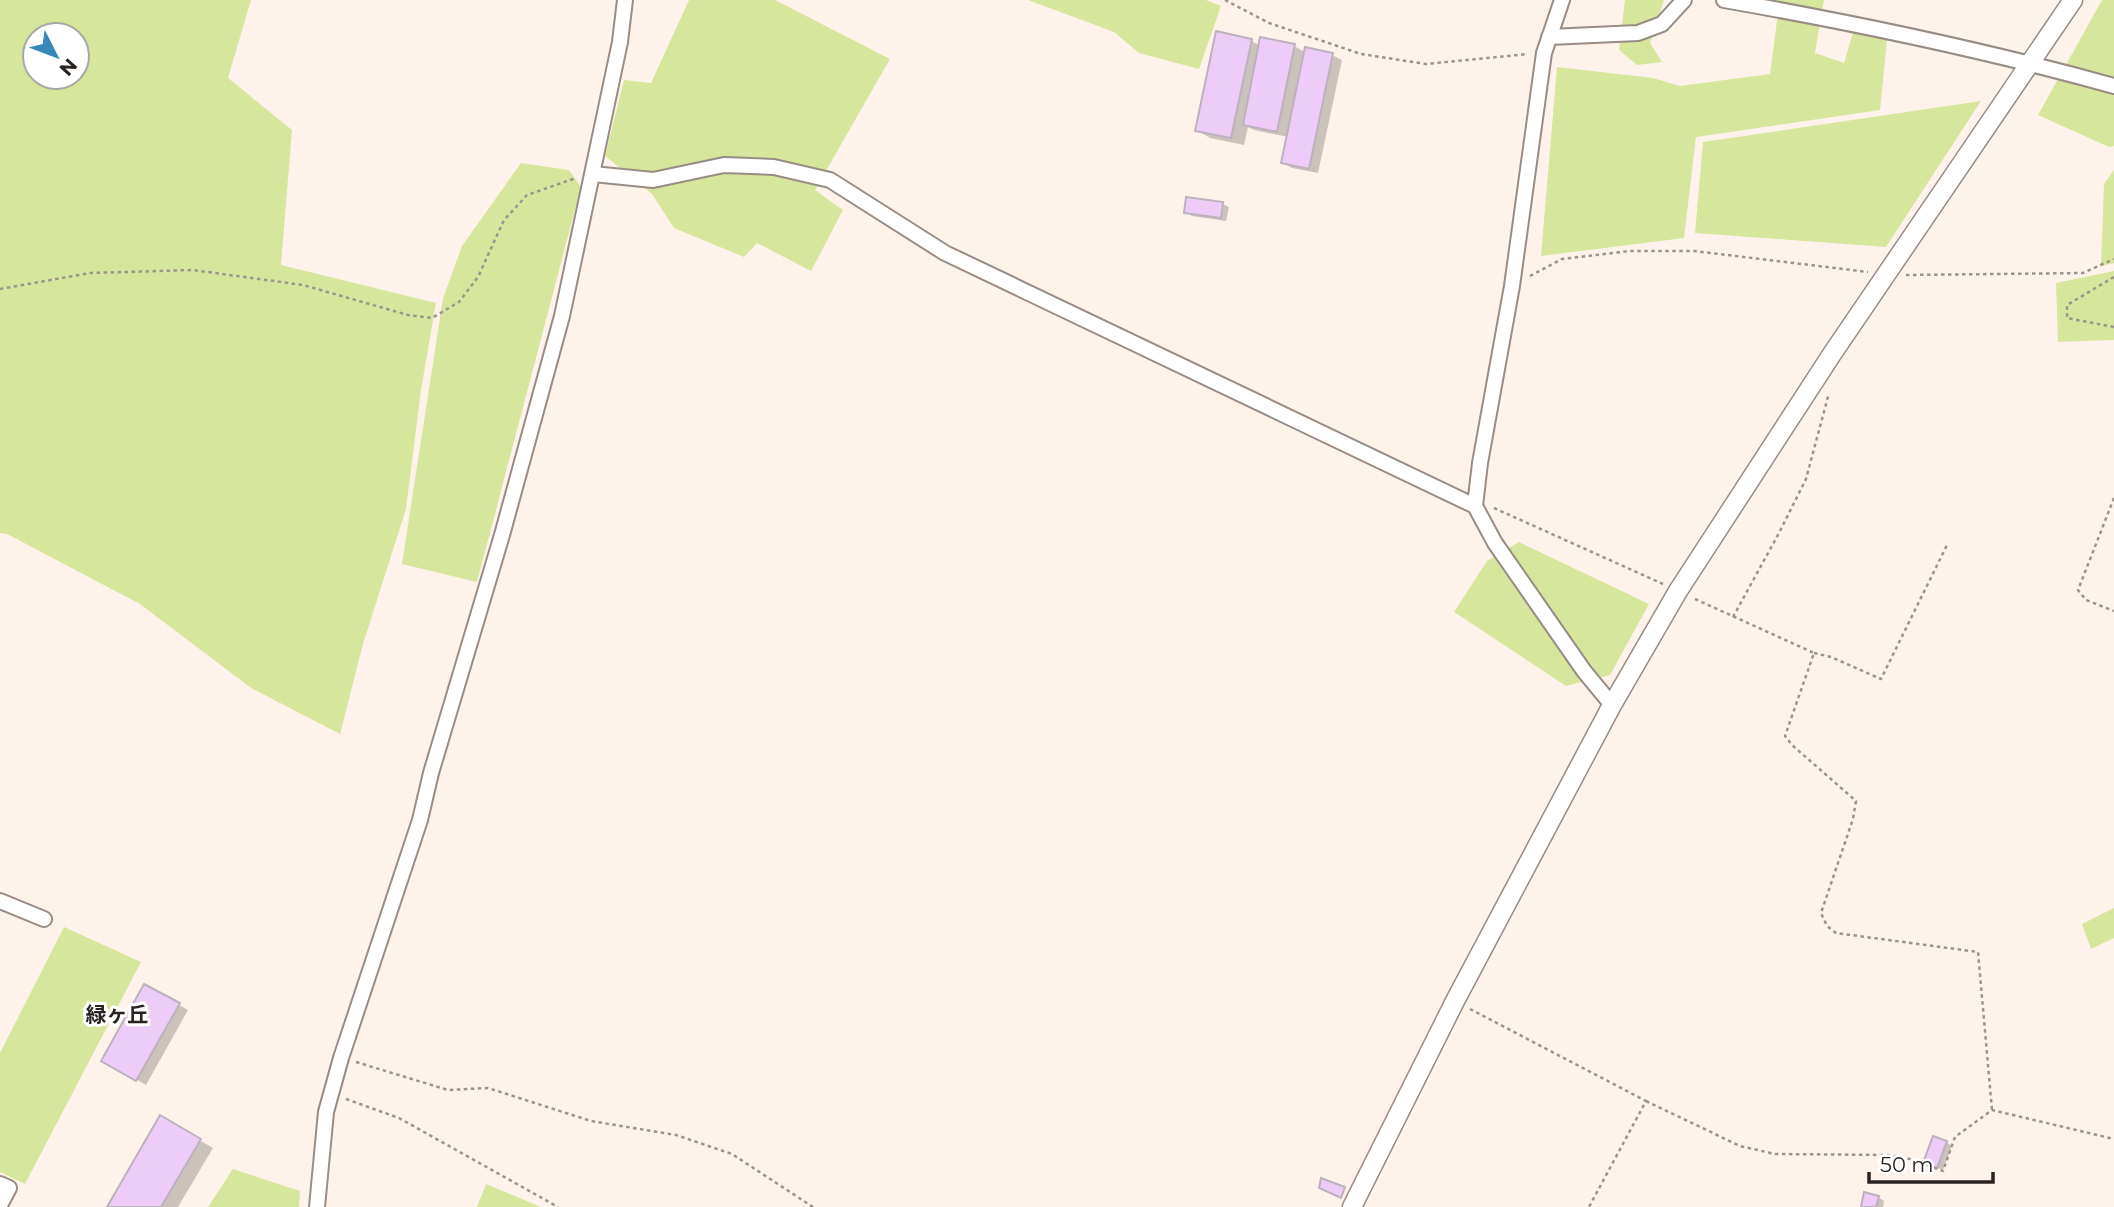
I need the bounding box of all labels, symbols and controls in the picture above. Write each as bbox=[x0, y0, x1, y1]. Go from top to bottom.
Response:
north arrow bbox=[21, 21, 91, 91]
text: N bbox=[55, 54, 82, 80]
district label: 緑ヶ丘 bbox=[86, 1002, 149, 1027]
scale bar bbox=[1869, 1140, 1993, 1184]
text: 50 m bbox=[1880, 1152, 1934, 1177]

